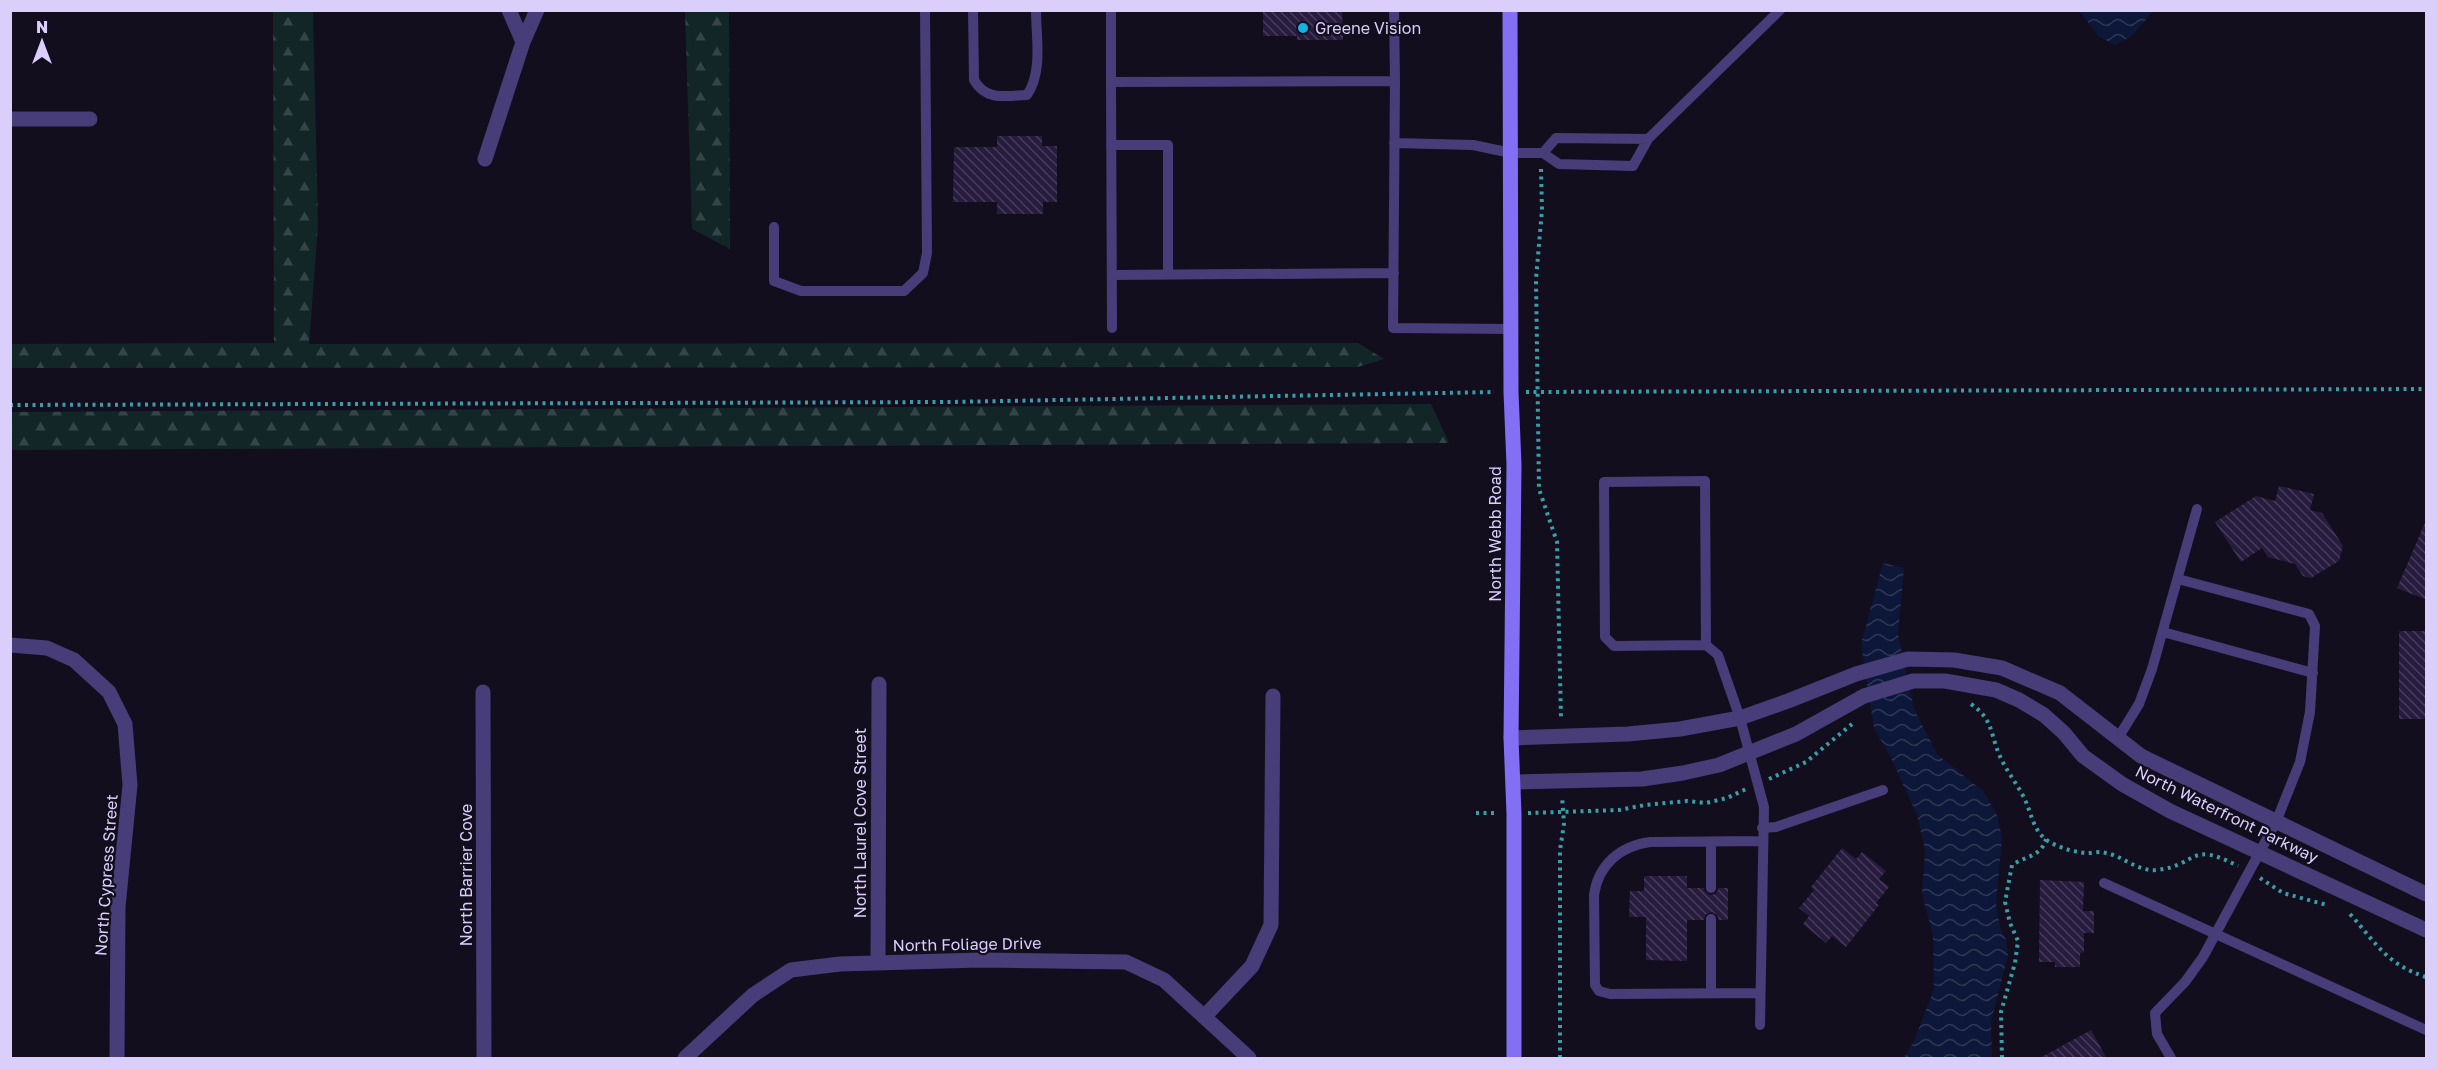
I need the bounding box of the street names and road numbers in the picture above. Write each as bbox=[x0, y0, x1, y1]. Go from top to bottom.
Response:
street label: North Webb Road bbox=[1485, 466, 1505, 602]
street label: North Laurel Cove Street bbox=[850, 728, 870, 918]
street label: North Waterfront Parkway bbox=[2132, 761, 2322, 867]
street label: North Cypress Street bbox=[90, 794, 122, 956]
street label: North Barrier Cove bbox=[456, 804, 476, 946]
street label: North Foliage Drive bbox=[892, 933, 1042, 955]

